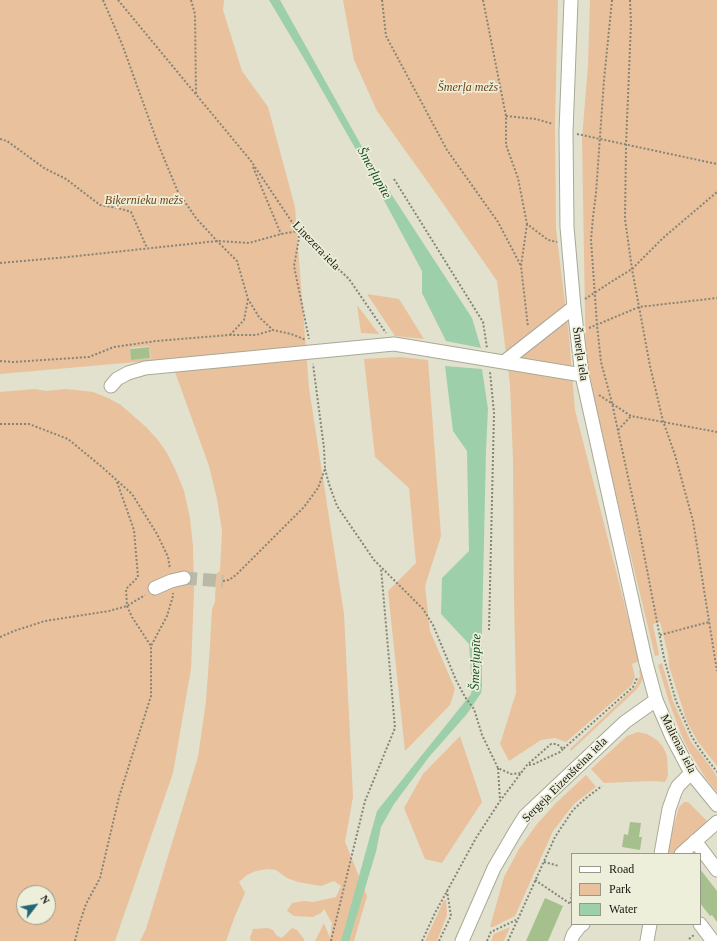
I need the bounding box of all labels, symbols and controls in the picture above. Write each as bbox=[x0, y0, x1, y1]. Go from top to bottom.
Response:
park label: Šmerļa mežs bbox=[438, 81, 498, 95]
water label: Šmerļupīte bbox=[354, 145, 394, 201]
park label: Biķernieku mežs bbox=[105, 194, 183, 208]
street label: Linezera iela bbox=[289, 219, 343, 273]
street label: Šmerļa iela bbox=[569, 326, 591, 382]
water label: Šmerļupīte bbox=[467, 634, 485, 690]
street label: Malienas iela bbox=[657, 712, 699, 776]
street label: Sergeja Eizenšteina iela bbox=[519, 734, 611, 826]
legend bbox=[571, 853, 701, 925]
text: Road bbox=[609, 862, 634, 876]
text: Park bbox=[609, 882, 631, 896]
north arrow bbox=[16, 885, 56, 925]
text: N bbox=[38, 893, 53, 906]
text: Water bbox=[609, 902, 637, 916]

